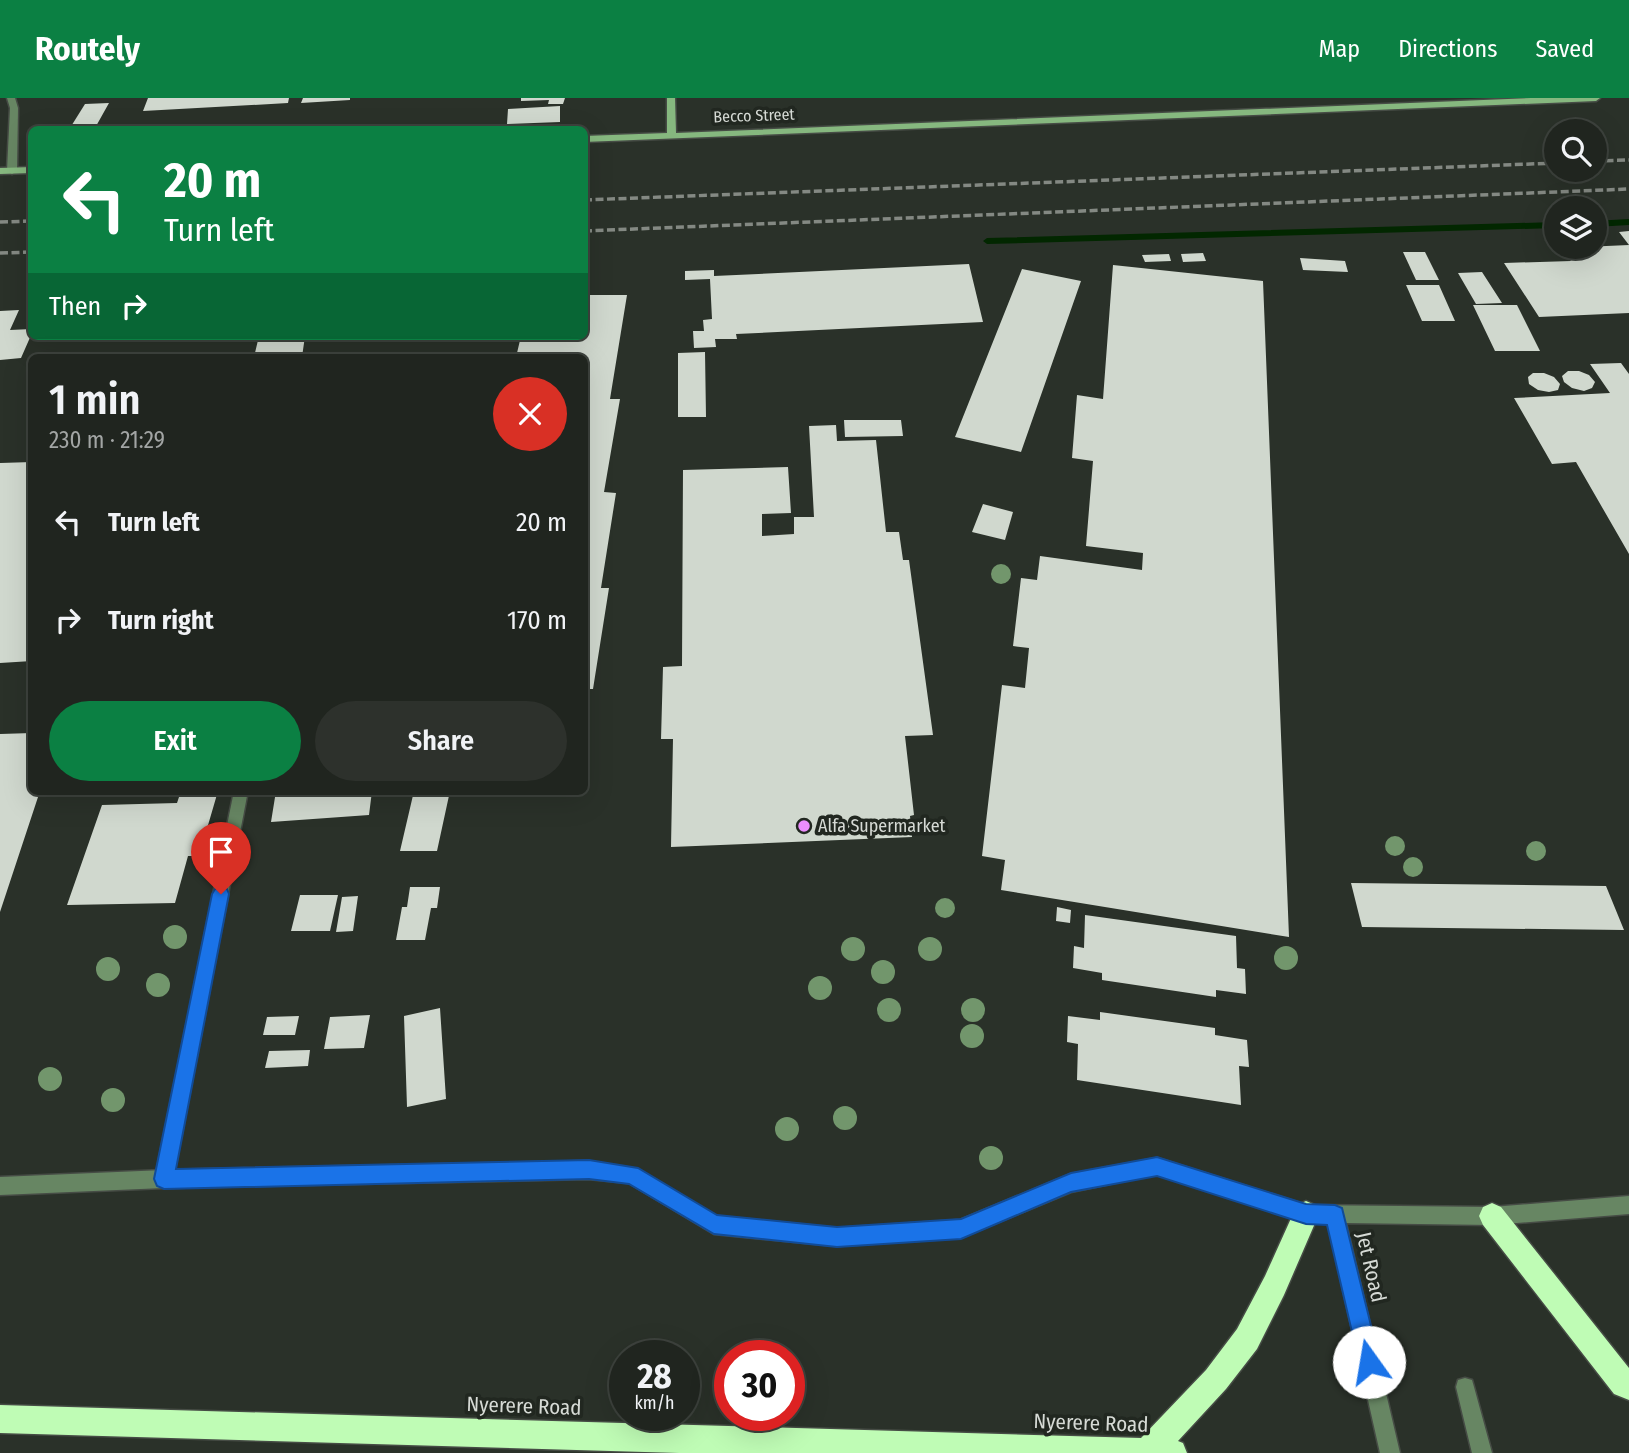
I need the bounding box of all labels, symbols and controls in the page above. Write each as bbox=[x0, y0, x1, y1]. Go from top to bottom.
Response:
text: Routely bbox=[35, 29, 140, 69]
text: Map bbox=[1319, 35, 1360, 63]
text: Directions bbox=[1398, 35, 1497, 63]
text: Saved bbox=[1535, 35, 1594, 63]
street label: Becco Street bbox=[713, 105, 796, 126]
map controls bbox=[1544, 119, 1607, 259]
button: search bbox=[1544, 119, 1607, 182]
text: 20 m bbox=[164, 151, 261, 210]
icon: left bbox=[49, 154, 140, 245]
button: layers bbox=[1544, 196, 1607, 259]
text: Turn left bbox=[164, 211, 274, 249]
icon: right bbox=[115, 287, 153, 325]
text: Then bbox=[49, 291, 101, 322]
text: 1 min bbox=[49, 375, 140, 425]
button: close bbox=[493, 377, 567, 451]
text: 230 m · 21:29 bbox=[49, 426, 165, 454]
icon: left bbox=[49, 503, 87, 541]
text: Turn left bbox=[108, 507, 200, 538]
text: 20 m bbox=[516, 507, 567, 538]
icon: right bbox=[49, 601, 87, 639]
text: Turn right bbox=[108, 605, 214, 636]
text: 170 m bbox=[507, 605, 567, 636]
button: Exit bbox=[49, 701, 301, 781]
button: Share bbox=[315, 701, 567, 781]
place label: Alfa Supermarket bbox=[818, 815, 946, 837]
marker: Alfa Supermarket bbox=[796, 818, 812, 834]
pin bbox=[191, 822, 251, 894]
icon: arrive bbox=[202, 833, 240, 871]
street label: Jet Road bbox=[1350, 1229, 1392, 1305]
position arrow bbox=[1332, 1325, 1406, 1399]
speed limit sign: 30 bbox=[714, 1340, 805, 1431]
text: 28 bbox=[637, 1355, 672, 1397]
street label: Nyerere Road bbox=[466, 1391, 582, 1421]
text: km/h bbox=[634, 1392, 675, 1414]
street label: Nyerere Road bbox=[1033, 1408, 1149, 1438]

